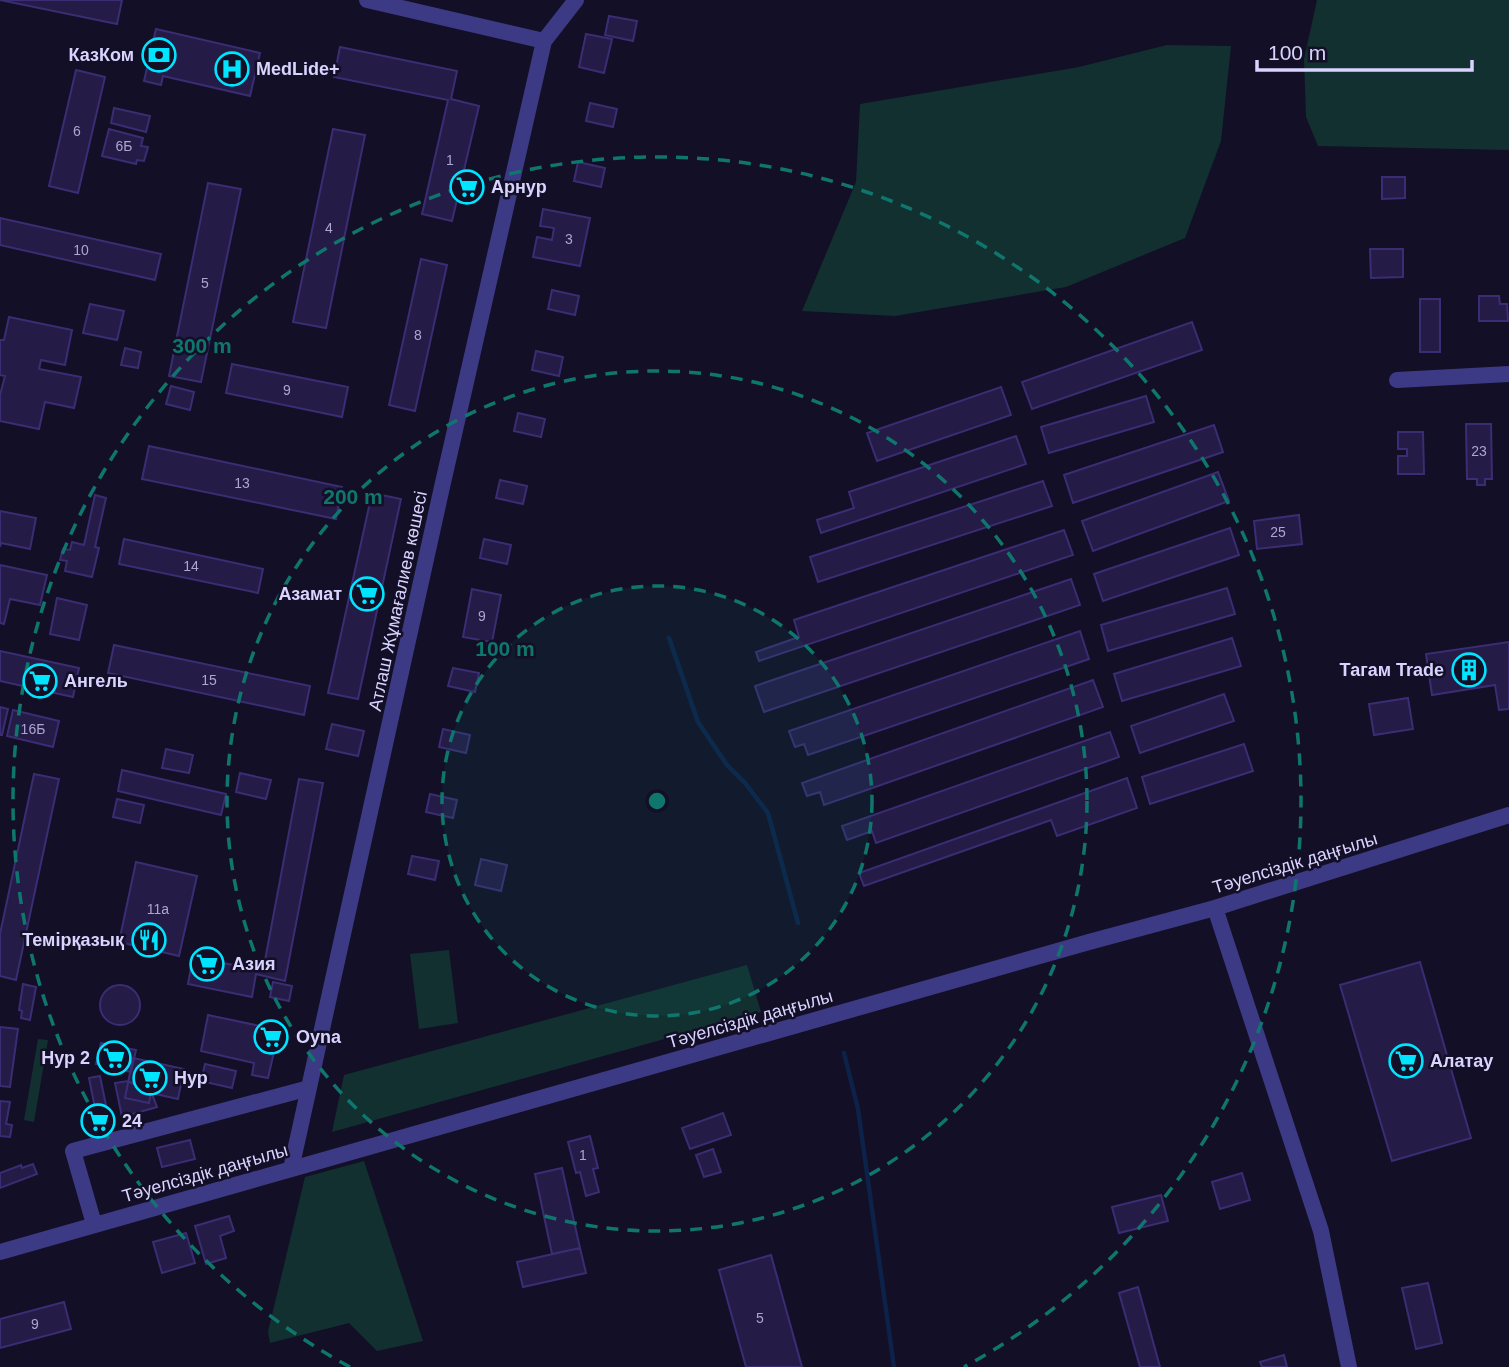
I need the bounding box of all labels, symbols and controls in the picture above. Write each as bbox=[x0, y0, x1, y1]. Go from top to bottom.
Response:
scale bar bbox=[1257, 28, 1472, 72]
bank icon: КазКом bbox=[140, 36, 178, 74]
text: 100 m bbox=[1268, 41, 1326, 64]
place label: КазКом bbox=[69, 45, 134, 65]
hospital icon: MedLide+ bbox=[213, 50, 251, 88]
place label: MedLide+ bbox=[256, 59, 340, 79]
house number: 6 bbox=[73, 123, 81, 139]
house number: 6Б bbox=[116, 138, 132, 154]
house number: 1 bbox=[446, 152, 454, 168]
supermarket icon: Арнур bbox=[448, 168, 486, 206]
place label: Арнур bbox=[491, 177, 547, 197]
house number: 4 bbox=[325, 220, 333, 236]
house number: 3 bbox=[565, 231, 573, 247]
house number: 10 bbox=[73, 242, 89, 258]
house number: 5 bbox=[201, 275, 209, 291]
house number: 8 bbox=[414, 327, 422, 343]
text: 300 m bbox=[172, 334, 232, 357]
house number: 9 bbox=[283, 382, 291, 398]
house number: 23 bbox=[1471, 443, 1487, 459]
house number: 13 bbox=[234, 475, 250, 491]
text: 200 m bbox=[323, 485, 383, 508]
street label: Атлаш Жұмағалиев көшесі bbox=[365, 489, 431, 713]
house number: 25 bbox=[1270, 524, 1286, 540]
house number: 14 bbox=[183, 558, 199, 574]
supermarket icon: Азамат bbox=[348, 575, 386, 613]
place label: Азамат bbox=[278, 584, 342, 604]
house number: 9 bbox=[478, 608, 486, 624]
text: 100 m bbox=[475, 637, 535, 660]
building icon: Тагам Trade bbox=[1450, 651, 1488, 689]
place label: Тагам Trade bbox=[1340, 660, 1444, 680]
supermarket icon: Ангель bbox=[21, 662, 59, 700]
place label: Ангель bbox=[64, 671, 128, 691]
house number: 15 bbox=[201, 672, 217, 688]
house number: 16Б bbox=[21, 721, 45, 737]
centre of rings bbox=[645, 789, 669, 813]
street label: Тәуелсіздік даңғылы bbox=[1210, 828, 1380, 898]
house number: 11а bbox=[147, 901, 169, 917]
restaurant icon: Темірқазық bbox=[130, 921, 168, 959]
place label: Темірқазық bbox=[22, 930, 125, 950]
supermarket icon: Азия bbox=[188, 945, 226, 983]
place label: Азия bbox=[232, 954, 276, 974]
street label: Тәуелсіздік даңғылы bbox=[665, 986, 835, 1052]
supermarket icon: Oyna bbox=[252, 1018, 290, 1056]
place label: Oyna bbox=[296, 1027, 342, 1047]
supermarket icon: Нур 2 bbox=[95, 1039, 133, 1077]
supermarket icon: Алатау bbox=[1387, 1042, 1425, 1080]
place label: Нур 2 bbox=[41, 1048, 90, 1068]
place label: Алатау bbox=[1430, 1051, 1493, 1071]
supermarket icon: Нур bbox=[131, 1059, 169, 1097]
place label: Нур bbox=[174, 1068, 208, 1088]
supermarket icon: 24 bbox=[79, 1102, 117, 1140]
place label: 24 bbox=[122, 1111, 142, 1131]
street label: Тәуелсіздік даңғылы bbox=[120, 1140, 290, 1206]
house number: 1 bbox=[579, 1147, 587, 1163]
house number: 5 bbox=[756, 1310, 764, 1326]
house number: 9 bbox=[31, 1316, 39, 1332]

